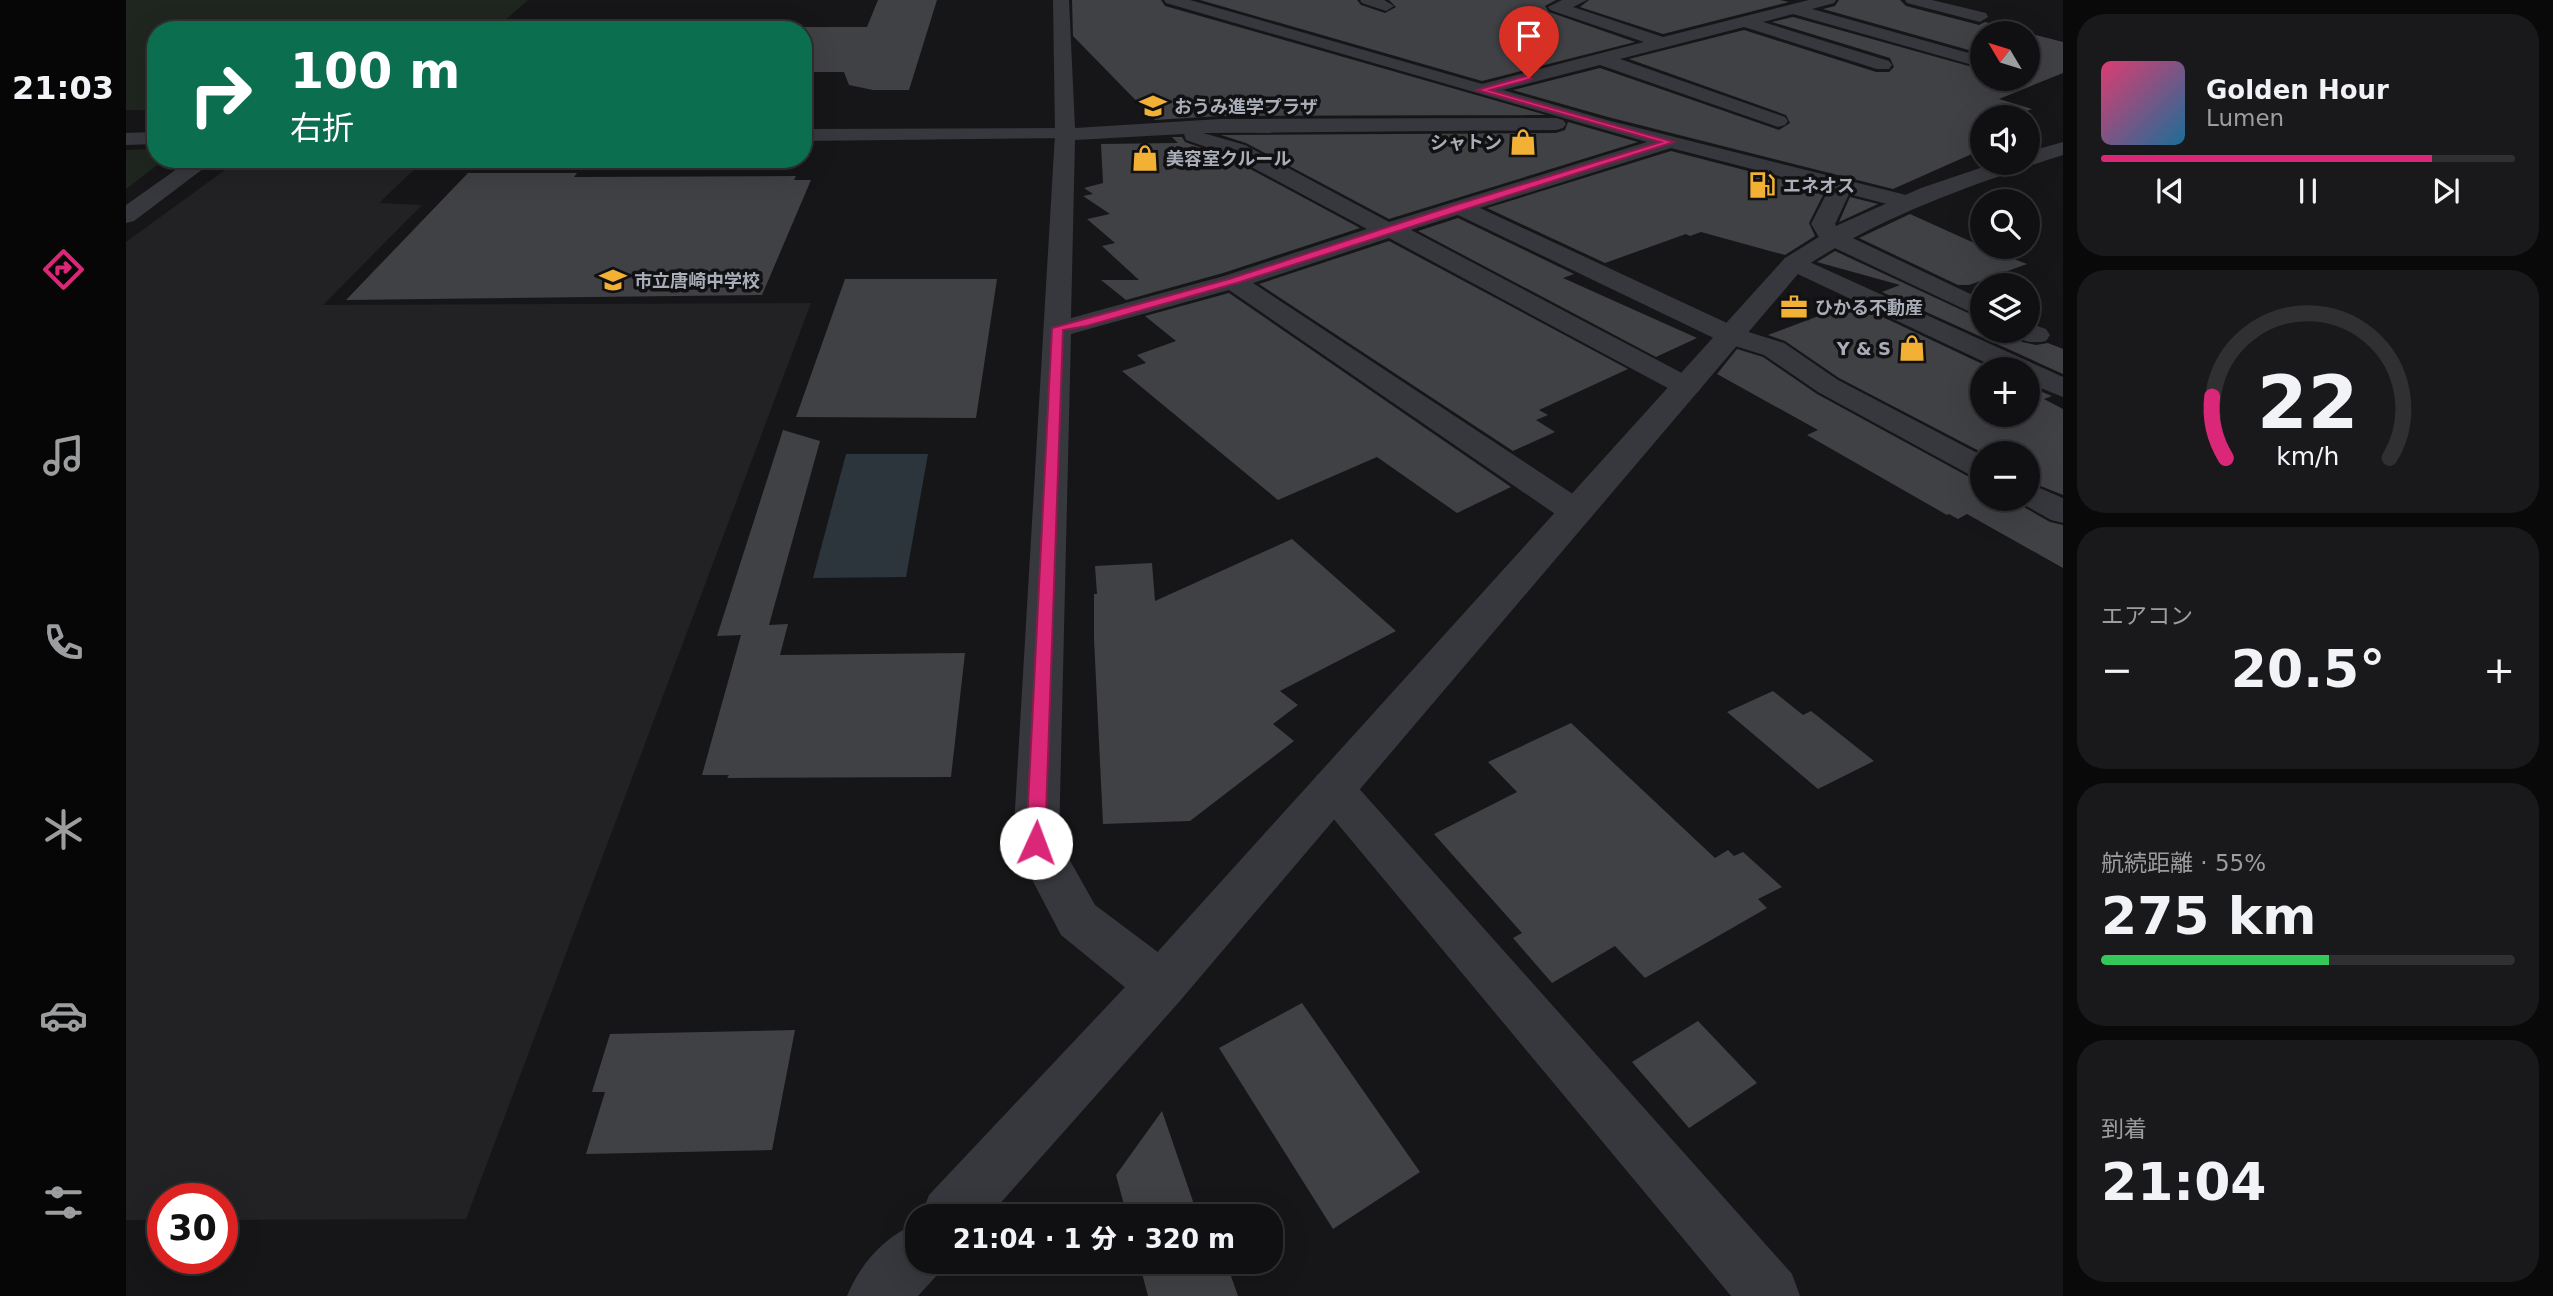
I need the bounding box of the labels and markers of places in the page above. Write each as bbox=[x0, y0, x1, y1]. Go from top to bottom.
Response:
pin bbox=[1499, 6, 1559, 78]
school or university icon: おうみ進学プラザ bbox=[1138, 91, 1168, 121]
place label: おうみ進学プラザ bbox=[1174, 96, 1318, 117]
shop icon: シャトン bbox=[1508, 127, 1538, 157]
place label: シャトン bbox=[1430, 132, 1502, 153]
shop icon: 美容室クルール bbox=[1130, 143, 1160, 173]
place label: 美容室クルール bbox=[1166, 148, 1291, 169]
fuel station icon: エネオス bbox=[1747, 170, 1777, 200]
place label: エネオス bbox=[1783, 175, 1855, 196]
school or university icon: 市立唐崎中学校 bbox=[598, 265, 628, 295]
place label: 市立唐崎中学校 bbox=[634, 270, 760, 291]
office icon: ひかる不動産 bbox=[1779, 292, 1809, 322]
place label: ひかる不動産 bbox=[1815, 297, 1923, 318]
shop icon: Y & S bbox=[1897, 333, 1927, 363]
place label: Y & S bbox=[1836, 338, 1891, 359]

